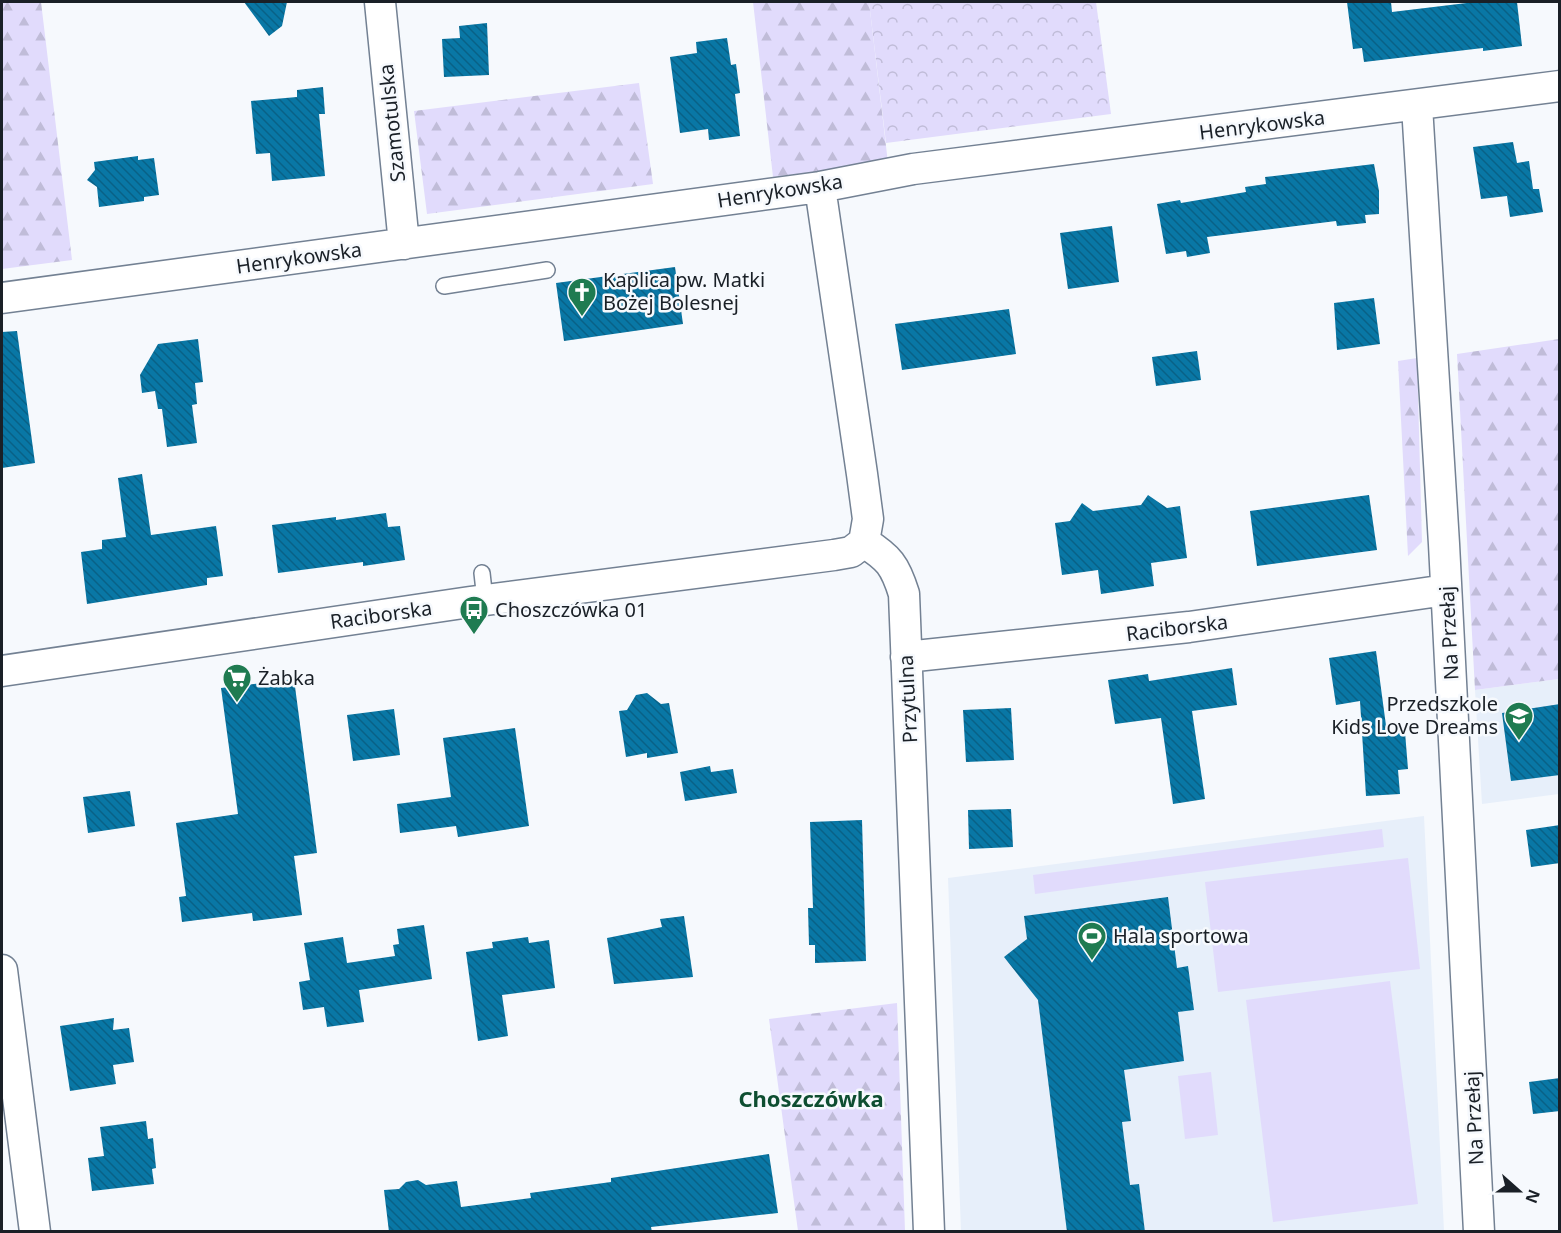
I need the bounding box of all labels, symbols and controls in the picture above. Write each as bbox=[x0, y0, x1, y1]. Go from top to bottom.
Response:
street label: Szamotulska bbox=[372, 63, 411, 183]
street label: Henrykowska bbox=[1198, 103, 1326, 146]
street label: Henrykowska bbox=[715, 167, 845, 214]
street label: Henrykowska bbox=[234, 235, 363, 280]
place label: Kaplica pw. Matki Bożej Bolesnej bbox=[603, 266, 765, 316]
church icon: Kaplica pw. Matki Bożej Bolesnej bbox=[566, 276, 598, 318]
street label: Na Przełaj bbox=[1433, 585, 1464, 681]
street label: Raciborska bbox=[328, 594, 434, 635]
bus stop icon: Choszczówka 01 bbox=[458, 594, 490, 636]
place label: Choszczówka 01 bbox=[495, 596, 647, 623]
street label: Raciborska bbox=[1124, 608, 1229, 647]
street label: Przytulna bbox=[892, 654, 923, 744]
supermarket icon: Żabka bbox=[221, 662, 253, 704]
place label: Żabka bbox=[258, 664, 315, 691]
place label: Przedszkole Kids Love Dreams bbox=[1331, 690, 1498, 740]
school or university icon: Przedszkole Kids Love Dreams bbox=[1503, 700, 1535, 742]
sports icon: Hala sportowa bbox=[1076, 920, 1108, 962]
place label: Hala sportowa bbox=[1113, 922, 1249, 949]
street label: Na Przełaj bbox=[1458, 1070, 1489, 1166]
district label: Choszczówka bbox=[738, 1083, 884, 1113]
north arrow bbox=[1489, 1161, 1549, 1221]
text: N bbox=[1520, 1186, 1546, 1206]

